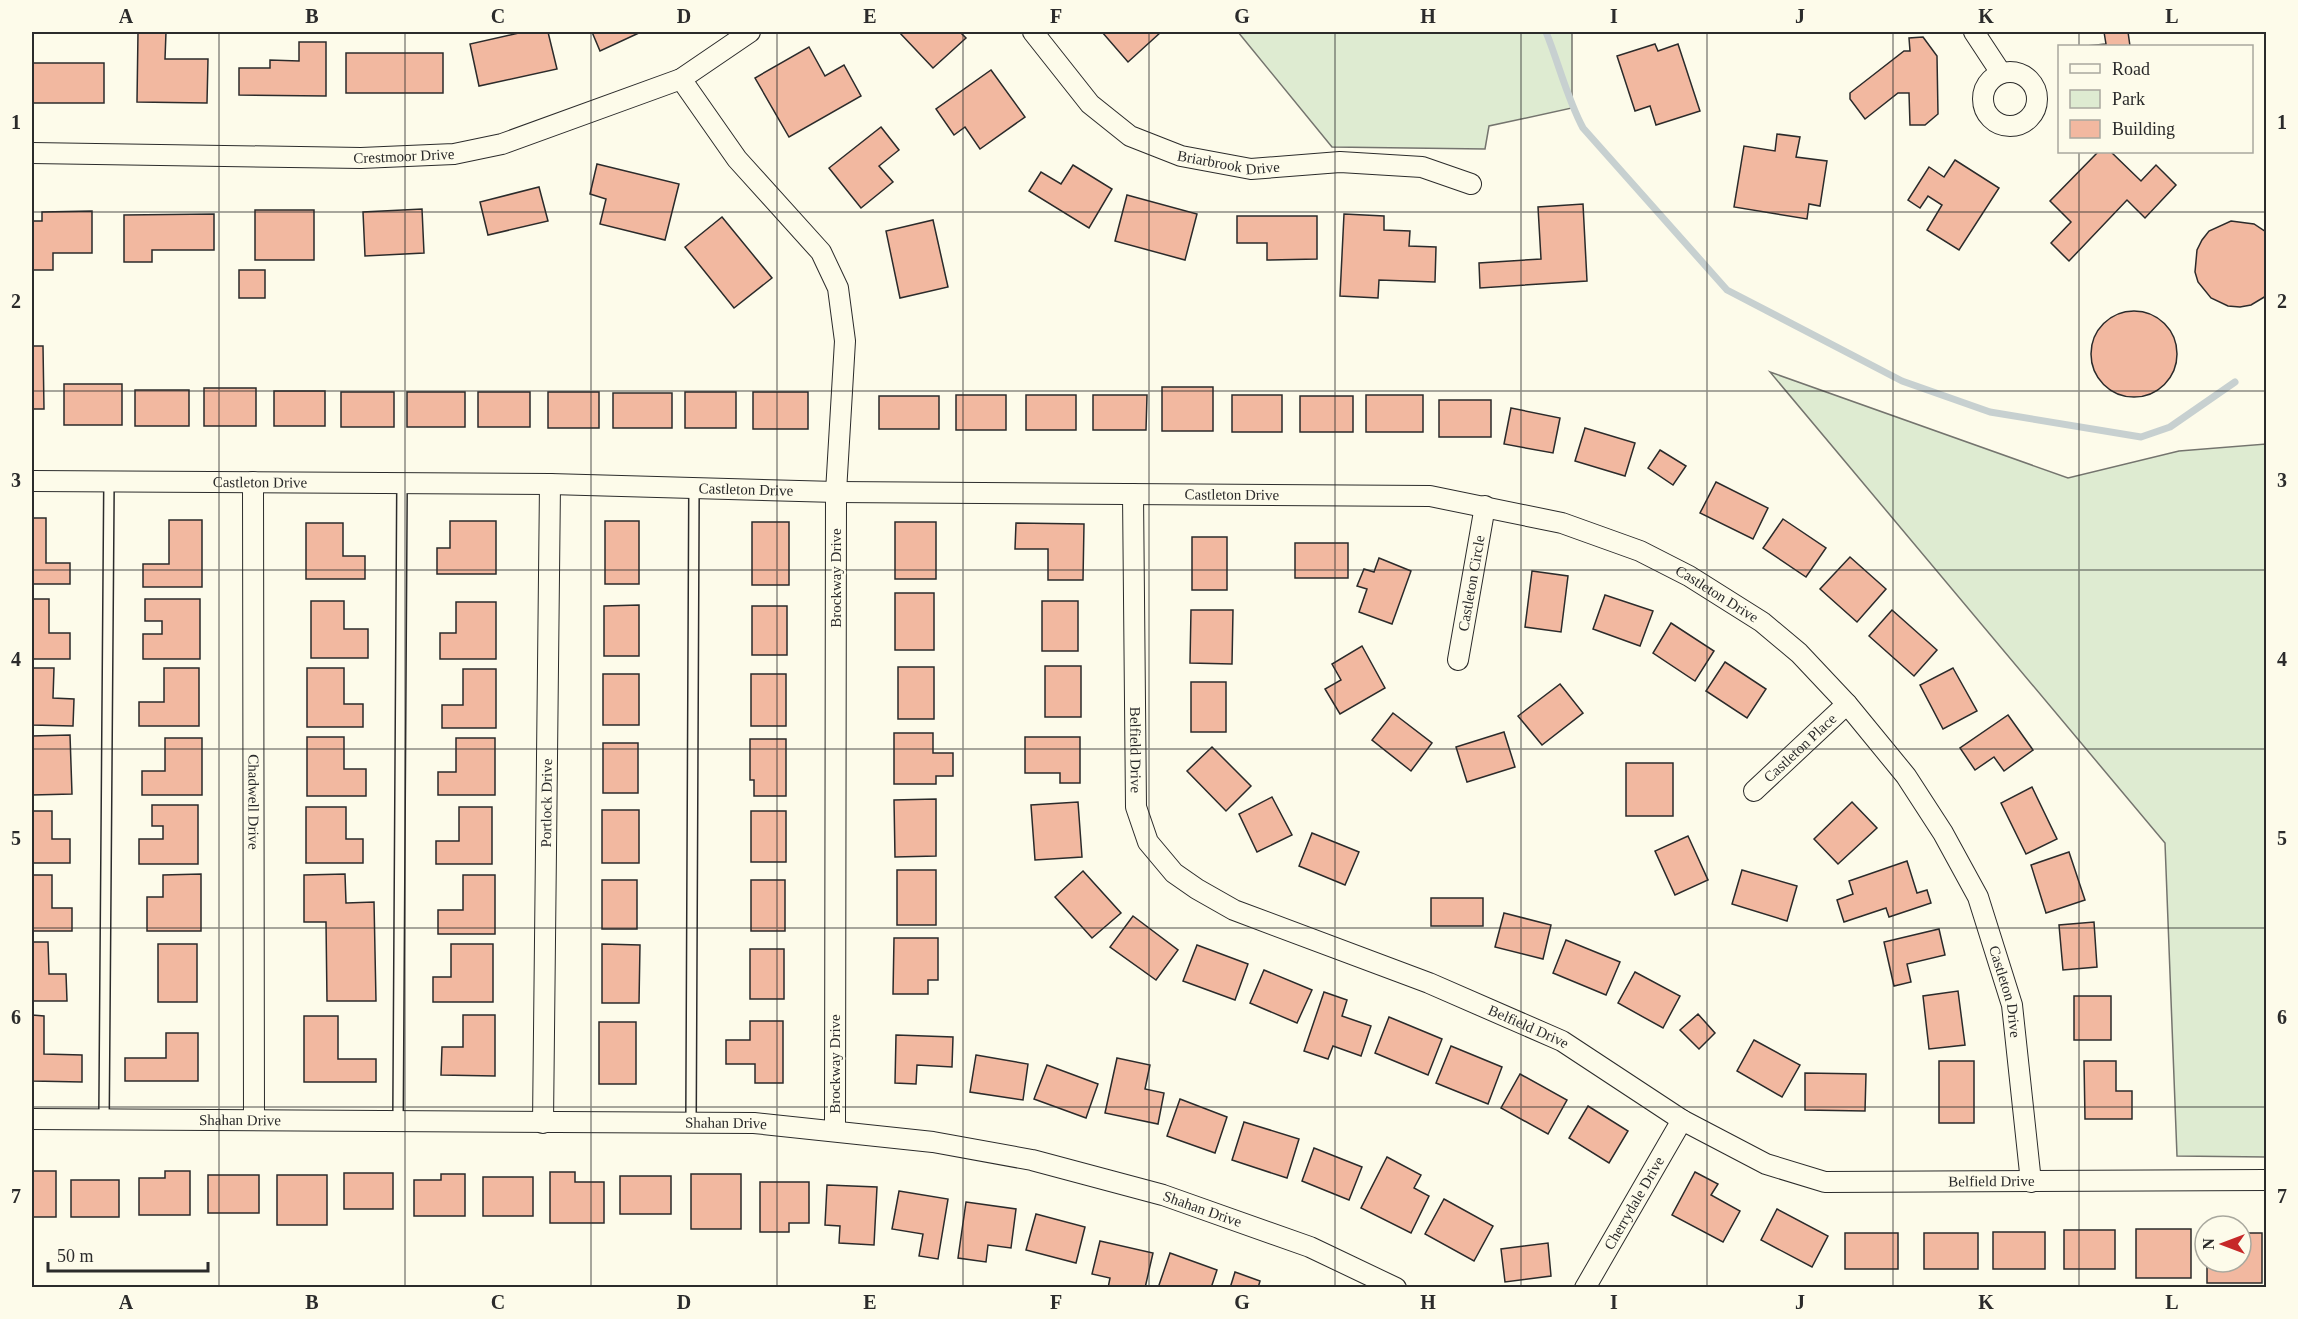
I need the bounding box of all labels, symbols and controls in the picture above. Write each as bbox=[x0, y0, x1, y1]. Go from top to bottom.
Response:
text: A bbox=[119, 5, 134, 27]
text: B bbox=[305, 5, 319, 27]
text: C bbox=[491, 5, 505, 27]
text: D bbox=[677, 5, 691, 27]
text: E bbox=[863, 5, 877, 27]
text: F bbox=[1050, 5, 1062, 27]
text: G bbox=[1234, 5, 1250, 27]
text: H bbox=[1420, 5, 1436, 27]
text: I bbox=[1610, 5, 1618, 27]
text: J bbox=[1795, 5, 1805, 27]
text: K bbox=[1978, 5, 1994, 27]
text: L bbox=[2165, 5, 2179, 27]
legend bbox=[2058, 45, 2253, 153]
text: Road bbox=[2112, 59, 2150, 79]
text: Park bbox=[2112, 89, 2145, 109]
text: 1 bbox=[11, 111, 21, 133]
text: 1 bbox=[2277, 111, 2287, 133]
text: Building bbox=[2112, 119, 2175, 139]
street label: Crestmoor Drive bbox=[353, 146, 455, 166]
street label: Briarbrook Drive bbox=[1176, 147, 1281, 177]
text: 2 bbox=[11, 290, 21, 312]
text: 2 bbox=[2277, 290, 2287, 312]
text: 3 bbox=[11, 469, 21, 491]
text: 3 bbox=[2277, 469, 2287, 491]
street label: Castleton Drive bbox=[213, 474, 308, 491]
street label: Castleton Drive bbox=[698, 480, 794, 499]
street label: Castleton Drive bbox=[1184, 486, 1280, 503]
street label: Brockway Drive bbox=[828, 528, 844, 628]
street label: Castleton Circle bbox=[1455, 534, 1488, 632]
street label: Castleton Drive bbox=[1673, 562, 1762, 626]
text: 4 bbox=[11, 648, 21, 670]
text: 4 bbox=[2277, 648, 2287, 670]
street label: Belfield Drive bbox=[1127, 707, 1144, 794]
street label: Castleton Place bbox=[1761, 710, 1840, 786]
street label: Chadwell Drive bbox=[245, 754, 262, 850]
street label: Portlock Drive bbox=[538, 758, 555, 848]
text: 5 bbox=[11, 827, 21, 849]
text: 5 bbox=[2277, 827, 2287, 849]
street label: Castleton Drive bbox=[1986, 944, 2023, 1039]
street label: Belfield Drive bbox=[1486, 1002, 1572, 1052]
text: 6 bbox=[11, 1006, 21, 1028]
text: 6 bbox=[2277, 1006, 2287, 1028]
street label: Brockway Drive bbox=[827, 1014, 843, 1114]
street label: Shahan Drive bbox=[199, 1112, 281, 1128]
street label: Shahan Drive bbox=[685, 1115, 768, 1132]
street label: Cherrydale Drive bbox=[1601, 1154, 1667, 1252]
street label: Belfield Drive bbox=[1948, 1173, 2035, 1189]
text: 7 bbox=[11, 1185, 21, 1207]
text: 7 bbox=[2277, 1185, 2287, 1207]
street label: Shahan Drive bbox=[1161, 1188, 1244, 1230]
north arrow bbox=[2193, 1214, 2253, 1274]
scale bar bbox=[48, 1235, 208, 1273]
text: N bbox=[2200, 1238, 2217, 1250]
text: 50 m bbox=[57, 1246, 94, 1266]
text: A bbox=[119, 1291, 134, 1313]
text: B bbox=[305, 1291, 319, 1313]
text: C bbox=[491, 1291, 505, 1313]
text: D bbox=[677, 1291, 691, 1313]
text: E bbox=[863, 1291, 877, 1313]
text: F bbox=[1050, 1291, 1062, 1313]
text: G bbox=[1234, 1291, 1250, 1313]
text: H bbox=[1420, 1291, 1436, 1313]
text: I bbox=[1610, 1291, 1618, 1313]
text: J bbox=[1795, 1291, 1805, 1313]
text: K bbox=[1978, 1291, 1994, 1313]
text: L bbox=[2165, 1291, 2179, 1313]

